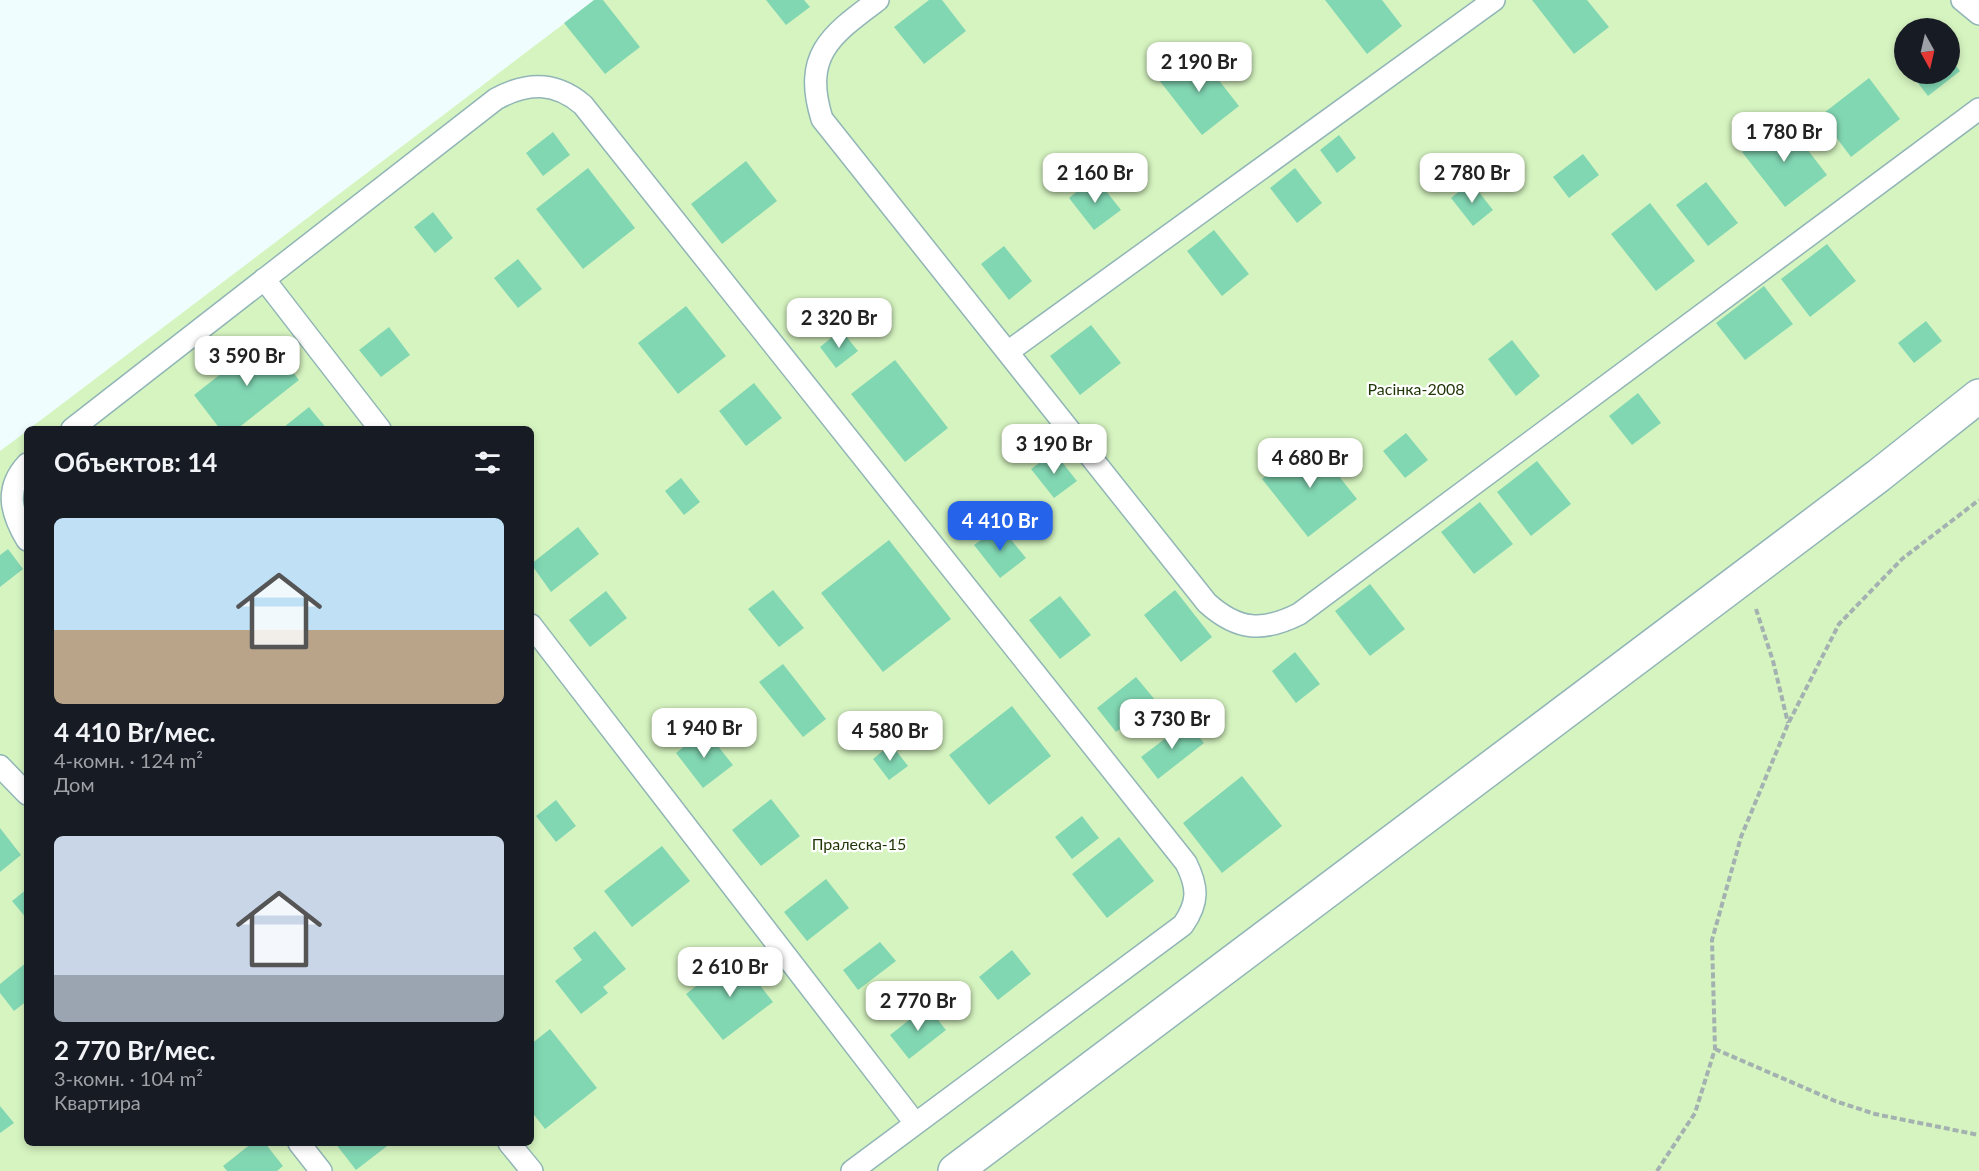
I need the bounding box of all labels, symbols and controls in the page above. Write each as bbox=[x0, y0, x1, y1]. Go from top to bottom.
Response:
north arrow bbox=[1894, 18, 1960, 84]
map controls bbox=[1894, 18, 1960, 84]
pin: 2 190 Br bbox=[1137, 42, 1261, 93]
text: 2 190 Br bbox=[1161, 49, 1237, 73]
pin: 1 780 Br bbox=[1722, 112, 1846, 163]
text: 1 780 Br bbox=[1746, 119, 1822, 143]
pin: 2 160 Br bbox=[1033, 153, 1157, 204]
pin: 2 780 Br bbox=[1410, 153, 1534, 204]
text: 2 160 Br bbox=[1057, 160, 1133, 184]
text: 2 780 Br bbox=[1434, 160, 1510, 184]
pin: 2 320 Br bbox=[777, 298, 901, 349]
text: 2 320 Br bbox=[801, 305, 877, 329]
pin: 3 590 Br bbox=[185, 336, 309, 387]
text: 3 590 Br bbox=[209, 343, 285, 367]
park label: Расінка-2008 bbox=[1367, 379, 1465, 398]
pin: 3 190 Br bbox=[992, 424, 1116, 475]
text: 3 190 Br bbox=[1016, 431, 1092, 455]
pin: 4 680 Br bbox=[1248, 438, 1372, 489]
text: 4 680 Br bbox=[1272, 445, 1348, 469]
text: Объектов: 14 bbox=[54, 446, 217, 478]
icon: filters bbox=[471, 446, 504, 479]
pin: 4 410 Br bbox=[938, 501, 1062, 552]
text: 4 410 Br bbox=[962, 508, 1038, 532]
icon: home bbox=[225, 557, 333, 665]
pin: 3 730 Br bbox=[1110, 699, 1234, 750]
text: 3 730 Br bbox=[1134, 706, 1210, 730]
pin: 1 940 Br bbox=[642, 708, 766, 759]
pin: 4 580 Br bbox=[828, 711, 952, 762]
text: 1 940 Br bbox=[666, 715, 742, 739]
text: 4 410 Br/мес. bbox=[54, 716, 216, 748]
text: 4 580 Br bbox=[852, 718, 928, 742]
text: 4-комн. · 124 m² bbox=[54, 748, 203, 772]
text: Дом bbox=[54, 772, 95, 796]
park label: Пралеска-15 bbox=[812, 834, 906, 853]
icon: home bbox=[225, 875, 333, 983]
pin: 2 610 Br bbox=[668, 947, 792, 998]
text: 2 610 Br bbox=[692, 954, 768, 978]
pin: 2 770 Br bbox=[856, 981, 980, 1032]
text: 2 770 Br bbox=[880, 988, 956, 1012]
text: 2 770 Br/мес. bbox=[54, 1034, 216, 1066]
text: 3-комн. · 104 m² bbox=[54, 1066, 203, 1090]
text: Квартира bbox=[54, 1090, 141, 1114]

